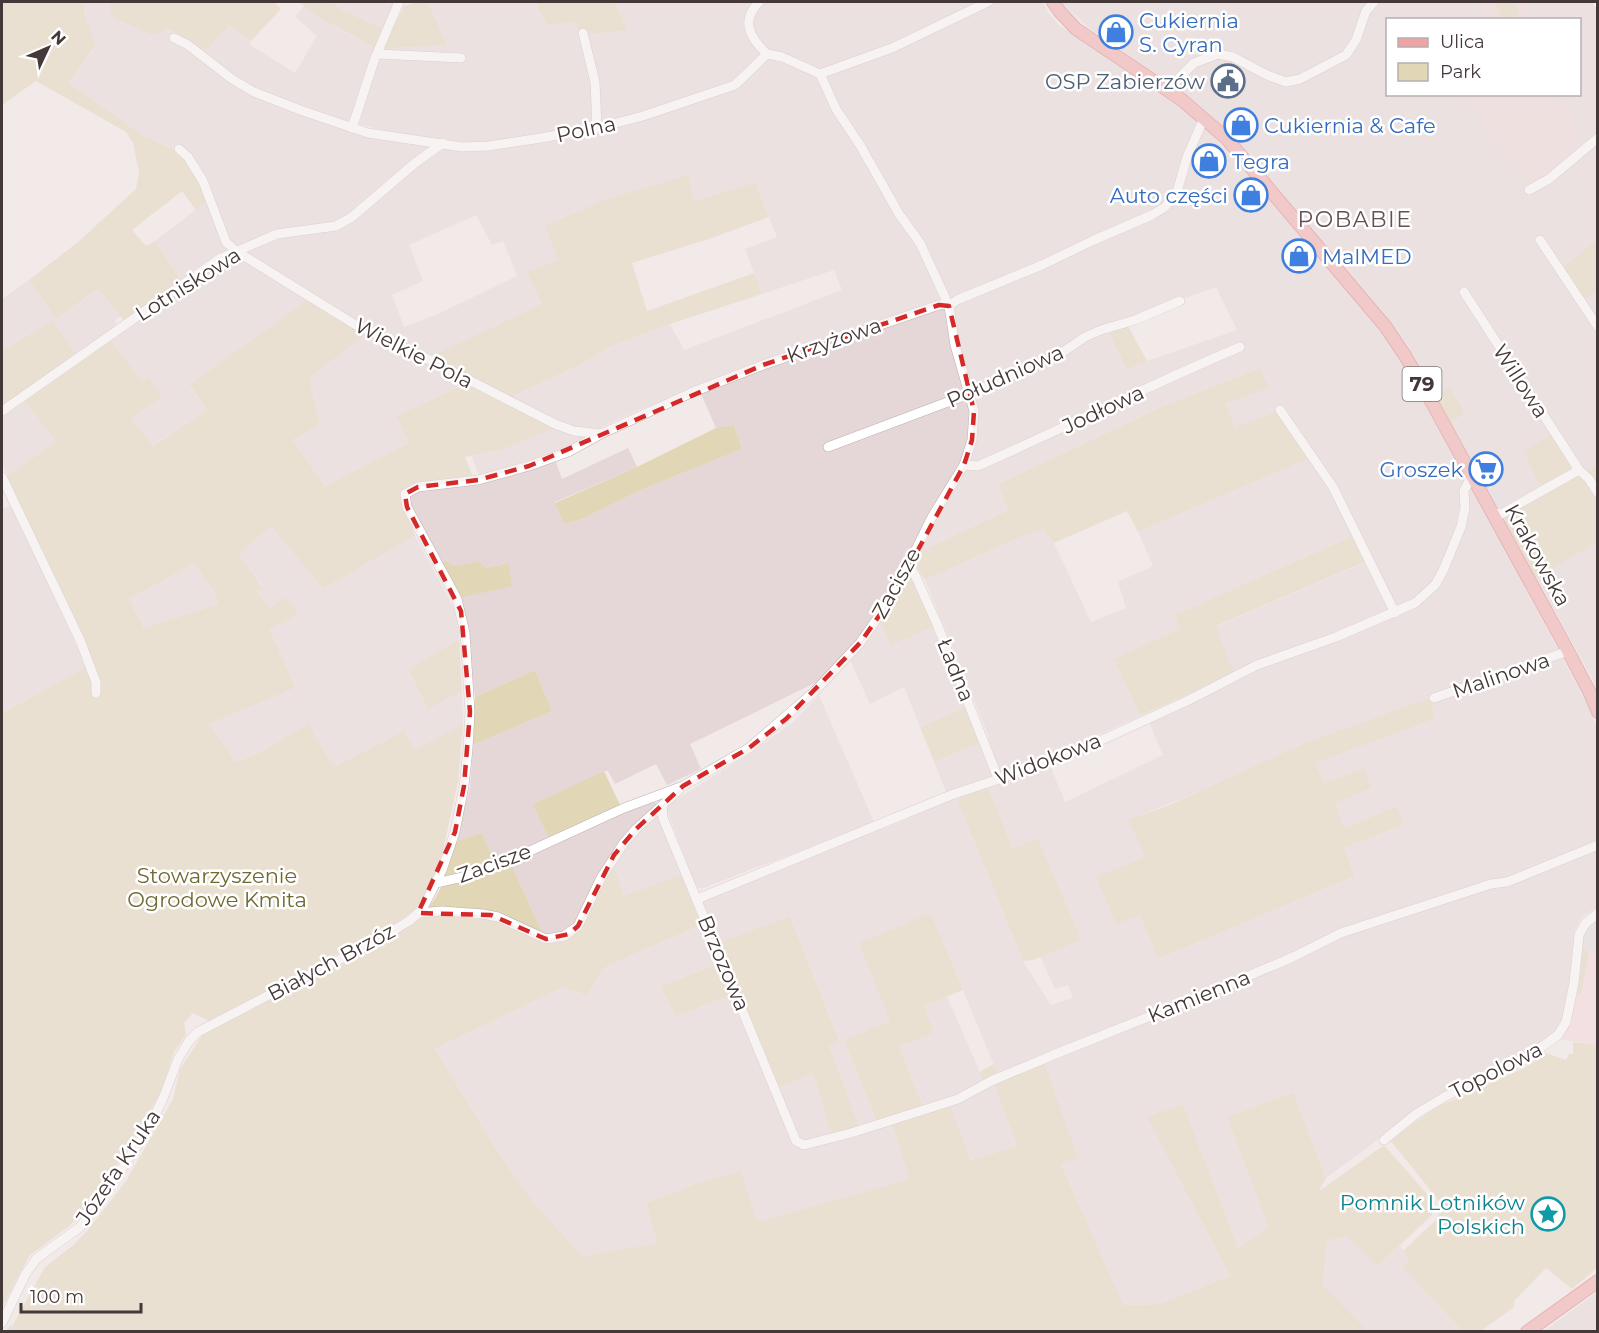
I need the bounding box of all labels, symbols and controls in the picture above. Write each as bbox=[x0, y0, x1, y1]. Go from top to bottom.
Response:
place label: Cukiernia S. Cyran bbox=[1139, 8, 1239, 57]
shop icon: Cukiernia S. Cyran bbox=[1098, 14, 1134, 50]
north arrow bbox=[18, 18, 78, 78]
legend bbox=[1386, 18, 1581, 96]
text: N bbox=[47, 27, 70, 49]
text: Ulica bbox=[1440, 31, 1485, 53]
text: Park bbox=[1440, 61, 1481, 83]
public building icon: OSP Zabierzów bbox=[1210, 63, 1246, 99]
place label: OSP Zabierzów bbox=[1045, 69, 1206, 94]
shop icon: Cukiernia & Cafe bbox=[1223, 107, 1259, 143]
street label: Polna bbox=[554, 111, 618, 147]
place label: Cukiernia & Cafe bbox=[1264, 113, 1436, 138]
shop icon: Tegra bbox=[1191, 143, 1227, 179]
place label: Tegra bbox=[1232, 149, 1290, 174]
shop icon: Auto części bbox=[1233, 177, 1269, 213]
place label: Auto części bbox=[1110, 183, 1228, 208]
district label: POBABIE bbox=[1298, 206, 1412, 233]
shop icon: MalMED bbox=[1281, 238, 1317, 274]
street label: Lotniskowa bbox=[131, 242, 245, 326]
place label: MalMED bbox=[1322, 244, 1412, 269]
street label: Wielkie Pola bbox=[351, 312, 477, 394]
street label: Krzyżowa bbox=[783, 312, 885, 368]
street label: Południowa bbox=[943, 339, 1067, 413]
street label: Willowa bbox=[1488, 339, 1554, 423]
road number: 79 bbox=[1402, 367, 1442, 401]
street label: Jodłowa bbox=[1057, 379, 1148, 439]
supermarket icon: Groszek bbox=[1468, 451, 1504, 487]
place label: Groszek bbox=[1379, 457, 1463, 482]
street label: Krakowska bbox=[1500, 500, 1576, 610]
street label: Zacisze bbox=[866, 543, 926, 623]
street label: Ładna bbox=[932, 635, 980, 705]
street label: Malinowa bbox=[1449, 647, 1553, 703]
street label: Widokowa bbox=[992, 727, 1104, 791]
street label: Zacisze bbox=[454, 838, 534, 888]
park label: Stowarzyszenie Ogrodowe Kmita bbox=[127, 863, 307, 912]
street label: Brzozowa bbox=[693, 911, 755, 1015]
street label: Białych Brzóz bbox=[263, 918, 399, 1006]
street label: Kamienna bbox=[1144, 964, 1254, 1028]
street label: Topolowa bbox=[1446, 1036, 1546, 1104]
street label: Józefa Kruka bbox=[70, 1105, 166, 1230]
place label: Pomnik Lotników Polskich bbox=[1340, 1190, 1526, 1239]
place icon: Pomnik Lotników Polskich bbox=[1530, 1196, 1566, 1232]
scale bar bbox=[21, 1276, 141, 1314]
text: 100 m bbox=[30, 1286, 84, 1308]

